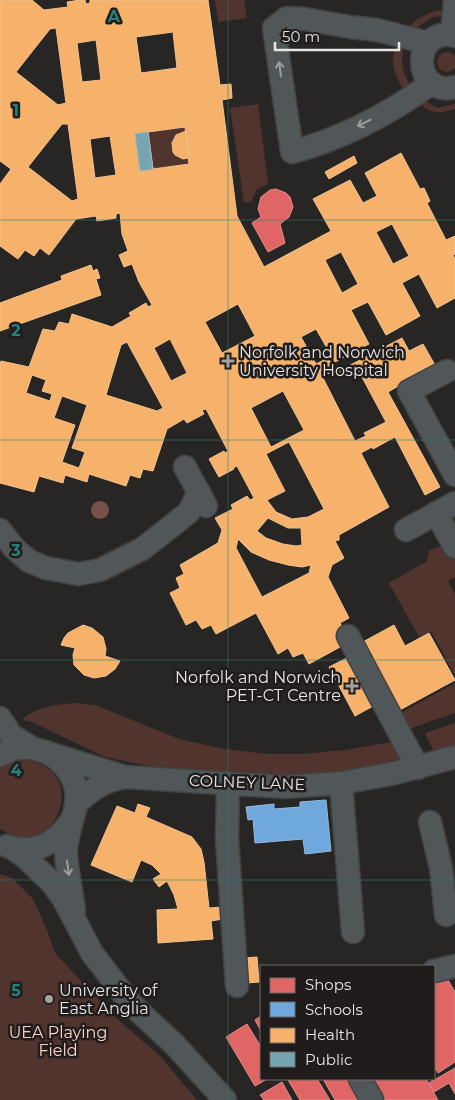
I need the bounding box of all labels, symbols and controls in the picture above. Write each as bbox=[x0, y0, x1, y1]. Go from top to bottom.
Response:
text: A bbox=[107, 7, 121, 26]
scale bar bbox=[275, 20, 399, 52]
text: 50 m bbox=[282, 27, 320, 46]
one-way arrow bbox=[274, 61, 284, 77]
text: 1 bbox=[13, 101, 19, 120]
one-way arrow bbox=[357, 119, 372, 128]
text: 2 bbox=[11, 321, 21, 340]
place label: Norfolk and Norwich University Hospital bbox=[239, 343, 405, 380]
marker: Norfolk and Norwich University Hospital bbox=[221, 354, 235, 368]
text: 3 bbox=[10, 541, 21, 560]
place label: Norfolk and Norwich PET-CT Centre bbox=[175, 668, 341, 705]
marker: Norfolk and Norwich PET-CT Centre bbox=[345, 679, 359, 693]
text: 4 bbox=[10, 761, 22, 780]
street label: COLNEY LANE bbox=[189, 771, 305, 794]
one-way arrow bbox=[63, 860, 73, 876]
legend bbox=[260, 965, 435, 1080]
text: Shops bbox=[305, 975, 351, 994]
text: 5 bbox=[11, 981, 21, 1000]
place label: University of East Anglia bbox=[59, 981, 158, 1018]
marker: University of East Anglia bbox=[43, 993, 55, 1005]
text: Schools bbox=[305, 1000, 363, 1019]
park label: UEA Playing Field bbox=[9, 1023, 107, 1060]
text: Health bbox=[305, 1025, 355, 1044]
text: Public bbox=[305, 1050, 353, 1069]

